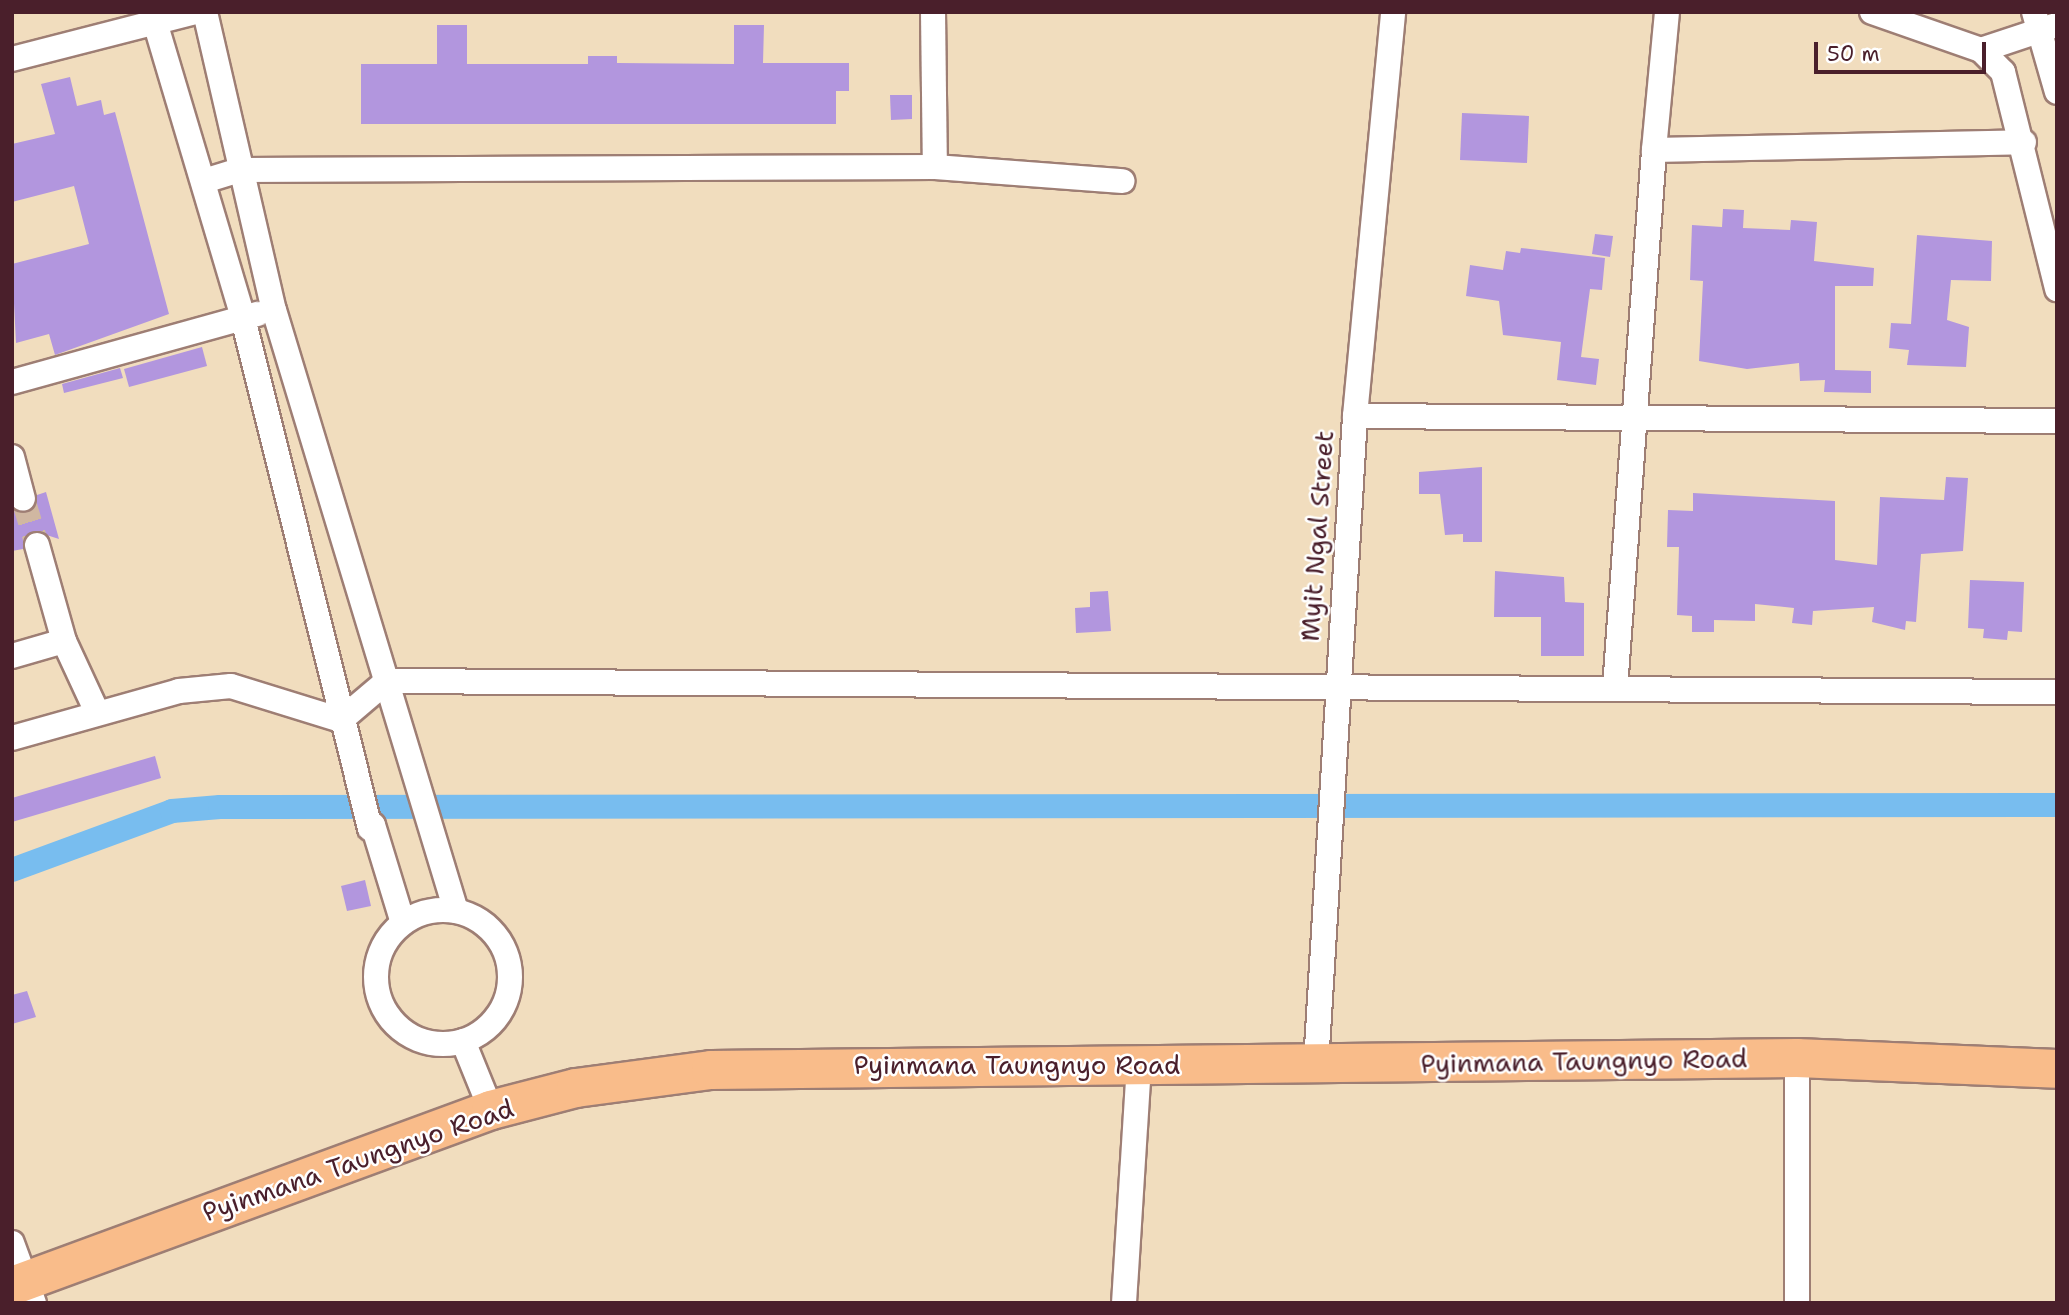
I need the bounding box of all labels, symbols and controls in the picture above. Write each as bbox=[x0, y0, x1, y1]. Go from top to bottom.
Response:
scale bar bbox=[1817, 28, 1988, 72]
text: 50 m bbox=[1827, 40, 1880, 68]
street label: Myit Ngal Street bbox=[1294, 429, 1340, 643]
street label: Pyinmana Taungnyo Road bbox=[1420, 1043, 1748, 1079]
street label: Pyinmana Taungnyo Road bbox=[853, 1049, 1181, 1081]
street label: Pyinmana Taungnyo Road bbox=[198, 1092, 518, 1228]

